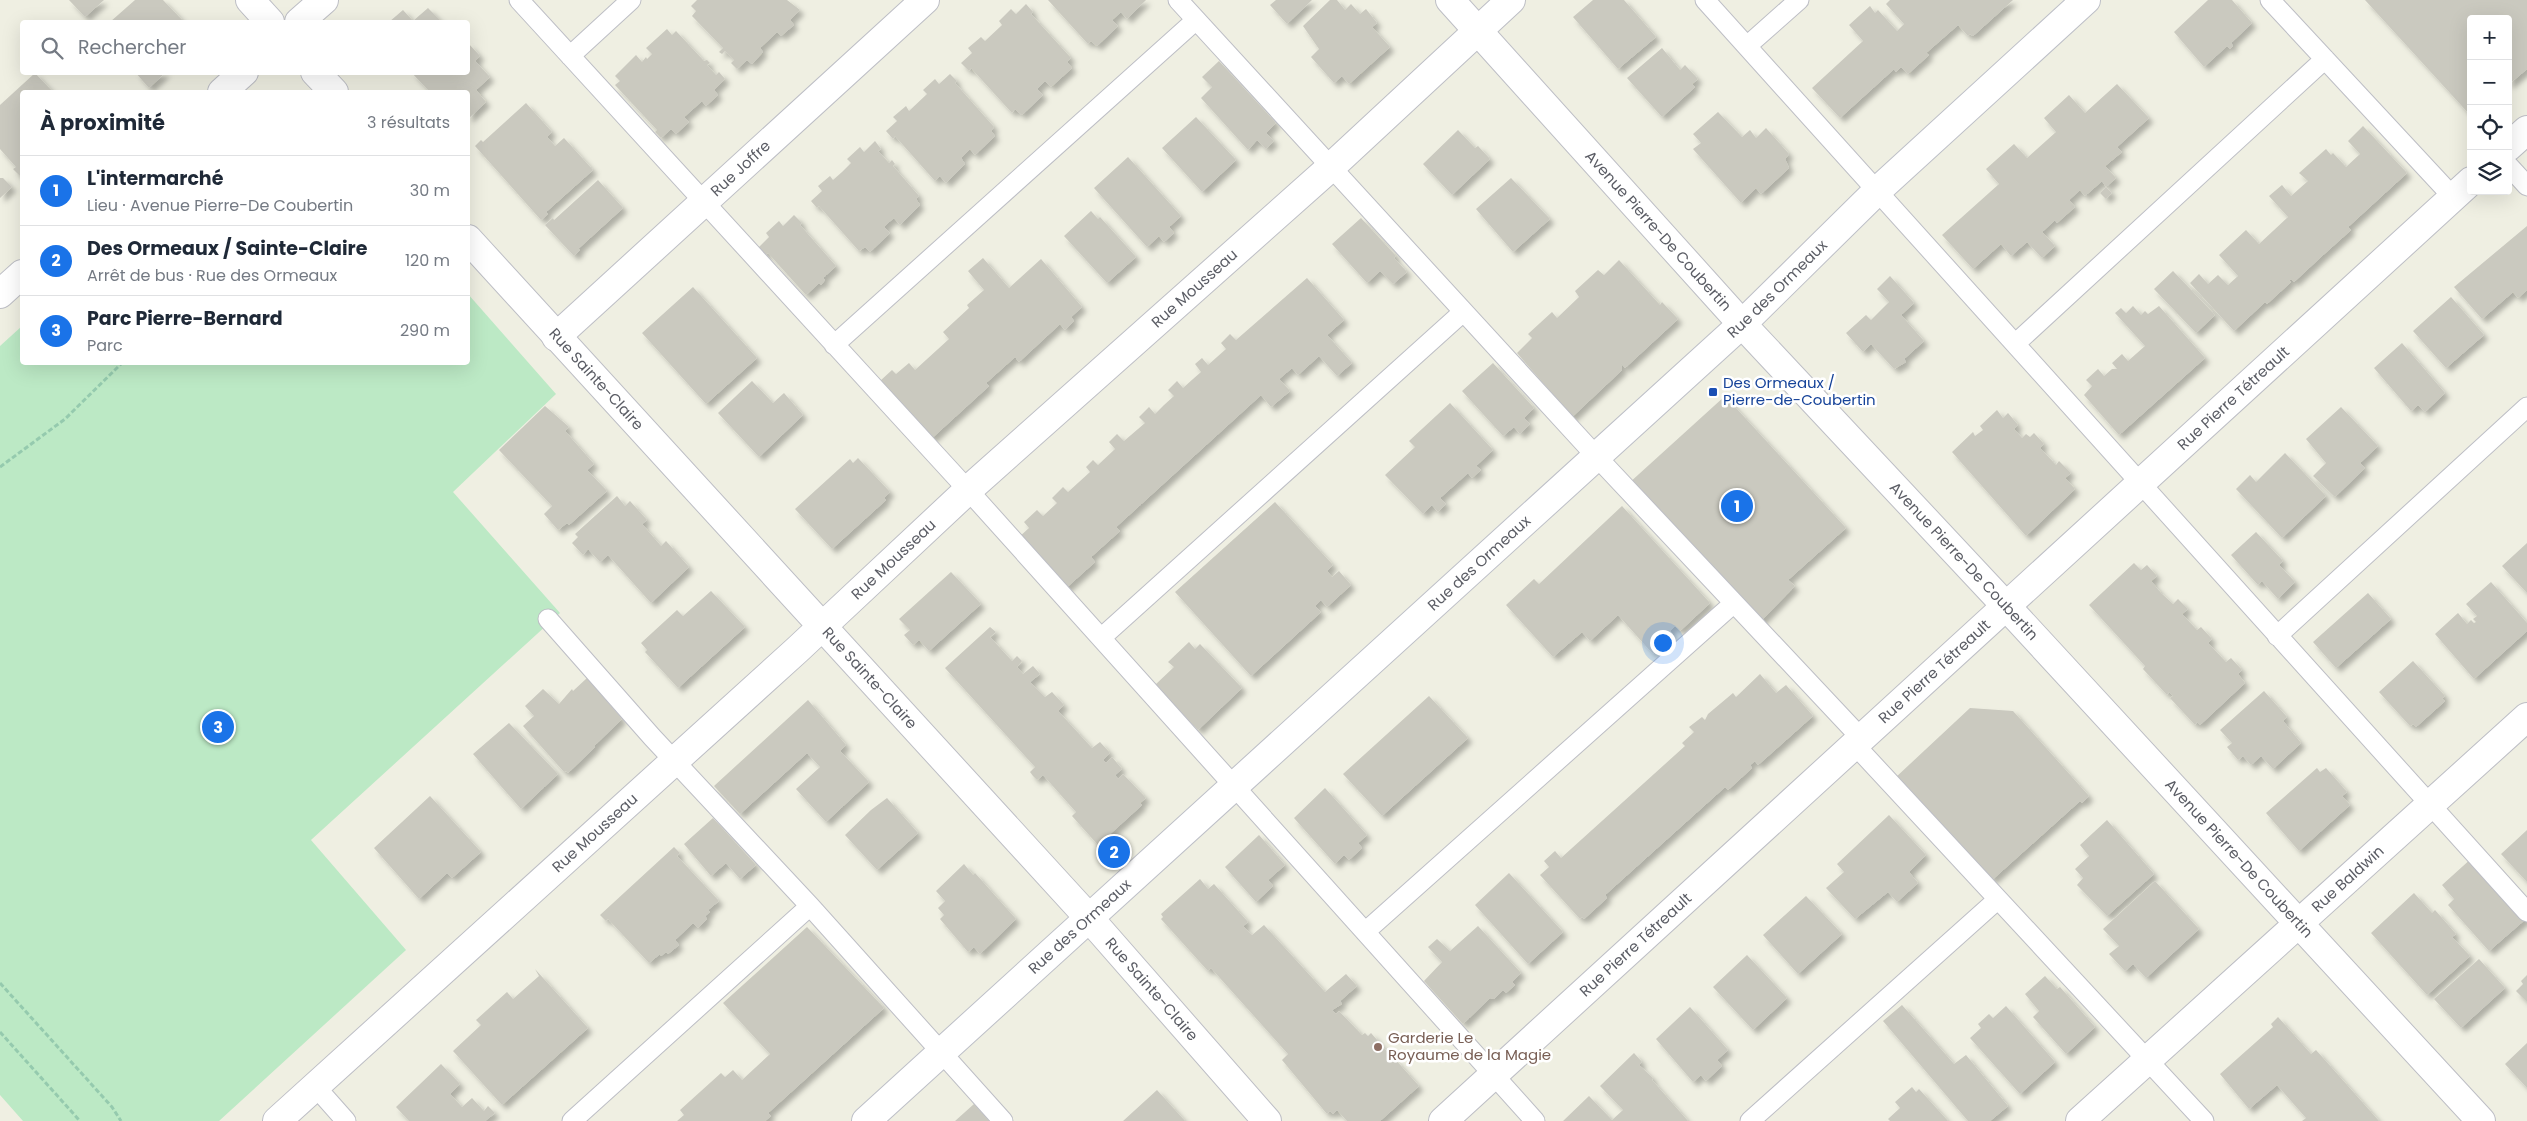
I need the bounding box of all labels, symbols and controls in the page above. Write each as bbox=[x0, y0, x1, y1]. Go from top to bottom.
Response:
map controls bbox=[2467, 15, 2512, 195]
button: + bbox=[2467, 15, 2512, 60]
search box bbox=[20, 20, 470, 75]
icon: search bbox=[38, 34, 66, 62]
text: Rechercher bbox=[78, 34, 186, 61]
button: − bbox=[2467, 60, 2512, 105]
button: locate bbox=[2467, 105, 2512, 150]
text: À proximité bbox=[40, 108, 165, 137]
text: 3 résultats bbox=[367, 111, 450, 134]
street label: Rue Joffre bbox=[706, 135, 775, 201]
street label: Avenue Pierre-De Coubertin bbox=[1581, 146, 1737, 316]
button: layers bbox=[2467, 150, 2512, 195]
text: L'intermarché bbox=[87, 165, 223, 192]
text: 1 bbox=[53, 179, 59, 202]
text: 30 m bbox=[410, 179, 450, 202]
text: Lieu · Avenue Pierre-De Coubertin bbox=[87, 194, 353, 217]
text: Des Ormeaux / Sainte-Claire bbox=[87, 235, 367, 262]
street label: Rue des Ormeaux bbox=[1722, 235, 1832, 343]
street label: Rue Mousseau bbox=[1147, 244, 1242, 332]
text: 2 bbox=[51, 249, 61, 272]
text: 120 m bbox=[405, 249, 450, 272]
text: Arrêt de bus · Rue des Ormeaux bbox=[87, 264, 337, 287]
text: Parc Pierre-Bernard bbox=[87, 305, 283, 332]
text: 3 bbox=[51, 319, 61, 342]
text: 290 m bbox=[400, 319, 450, 342]
street label: Rue Sainte-Claire bbox=[545, 323, 649, 434]
text: Parc bbox=[87, 334, 123, 357]
street label: Rue Pierre Tétreault bbox=[2172, 341, 2294, 455]
place label: Des Ormeaux / Pierre-de-Coubertin bbox=[1723, 372, 1876, 410]
marker: Des Ormeaux / Pierre-de-Coubertin bbox=[1707, 386, 1719, 398]
street label: Avenue Pierre-De Coubertin bbox=[1885, 477, 2043, 645]
pin: 1 bbox=[1721, 487, 1753, 525]
street label: Rue des Ormeaux bbox=[1423, 510, 1535, 615]
street label: Rue Mousseau bbox=[846, 514, 940, 604]
street label: Rue Pierre Tétreault bbox=[1874, 615, 1995, 728]
street label: Rue Sainte-Claire bbox=[818, 622, 922, 733]
your location bbox=[1650, 630, 1676, 656]
pin: 3 bbox=[202, 708, 234, 746]
street label: Avenue Pierre-De Coubertin bbox=[2161, 774, 2318, 942]
street label: Rue Mousseau bbox=[547, 788, 642, 877]
pin: 2 bbox=[1098, 833, 1130, 871]
street label: Rue Baldwin bbox=[2307, 840, 2388, 917]
street label: Rue des Ormeaux bbox=[1023, 874, 1135, 978]
street label: Rue Pierre Tétreault bbox=[1575, 888, 1696, 1001]
street label: Rue Sainte-Claire bbox=[1101, 933, 1203, 1045]
place label: Garderie Le Royaume de la Magie bbox=[1388, 1027, 1551, 1065]
marker: Garderie Le Royaume de la Magie bbox=[1372, 1041, 1384, 1053]

